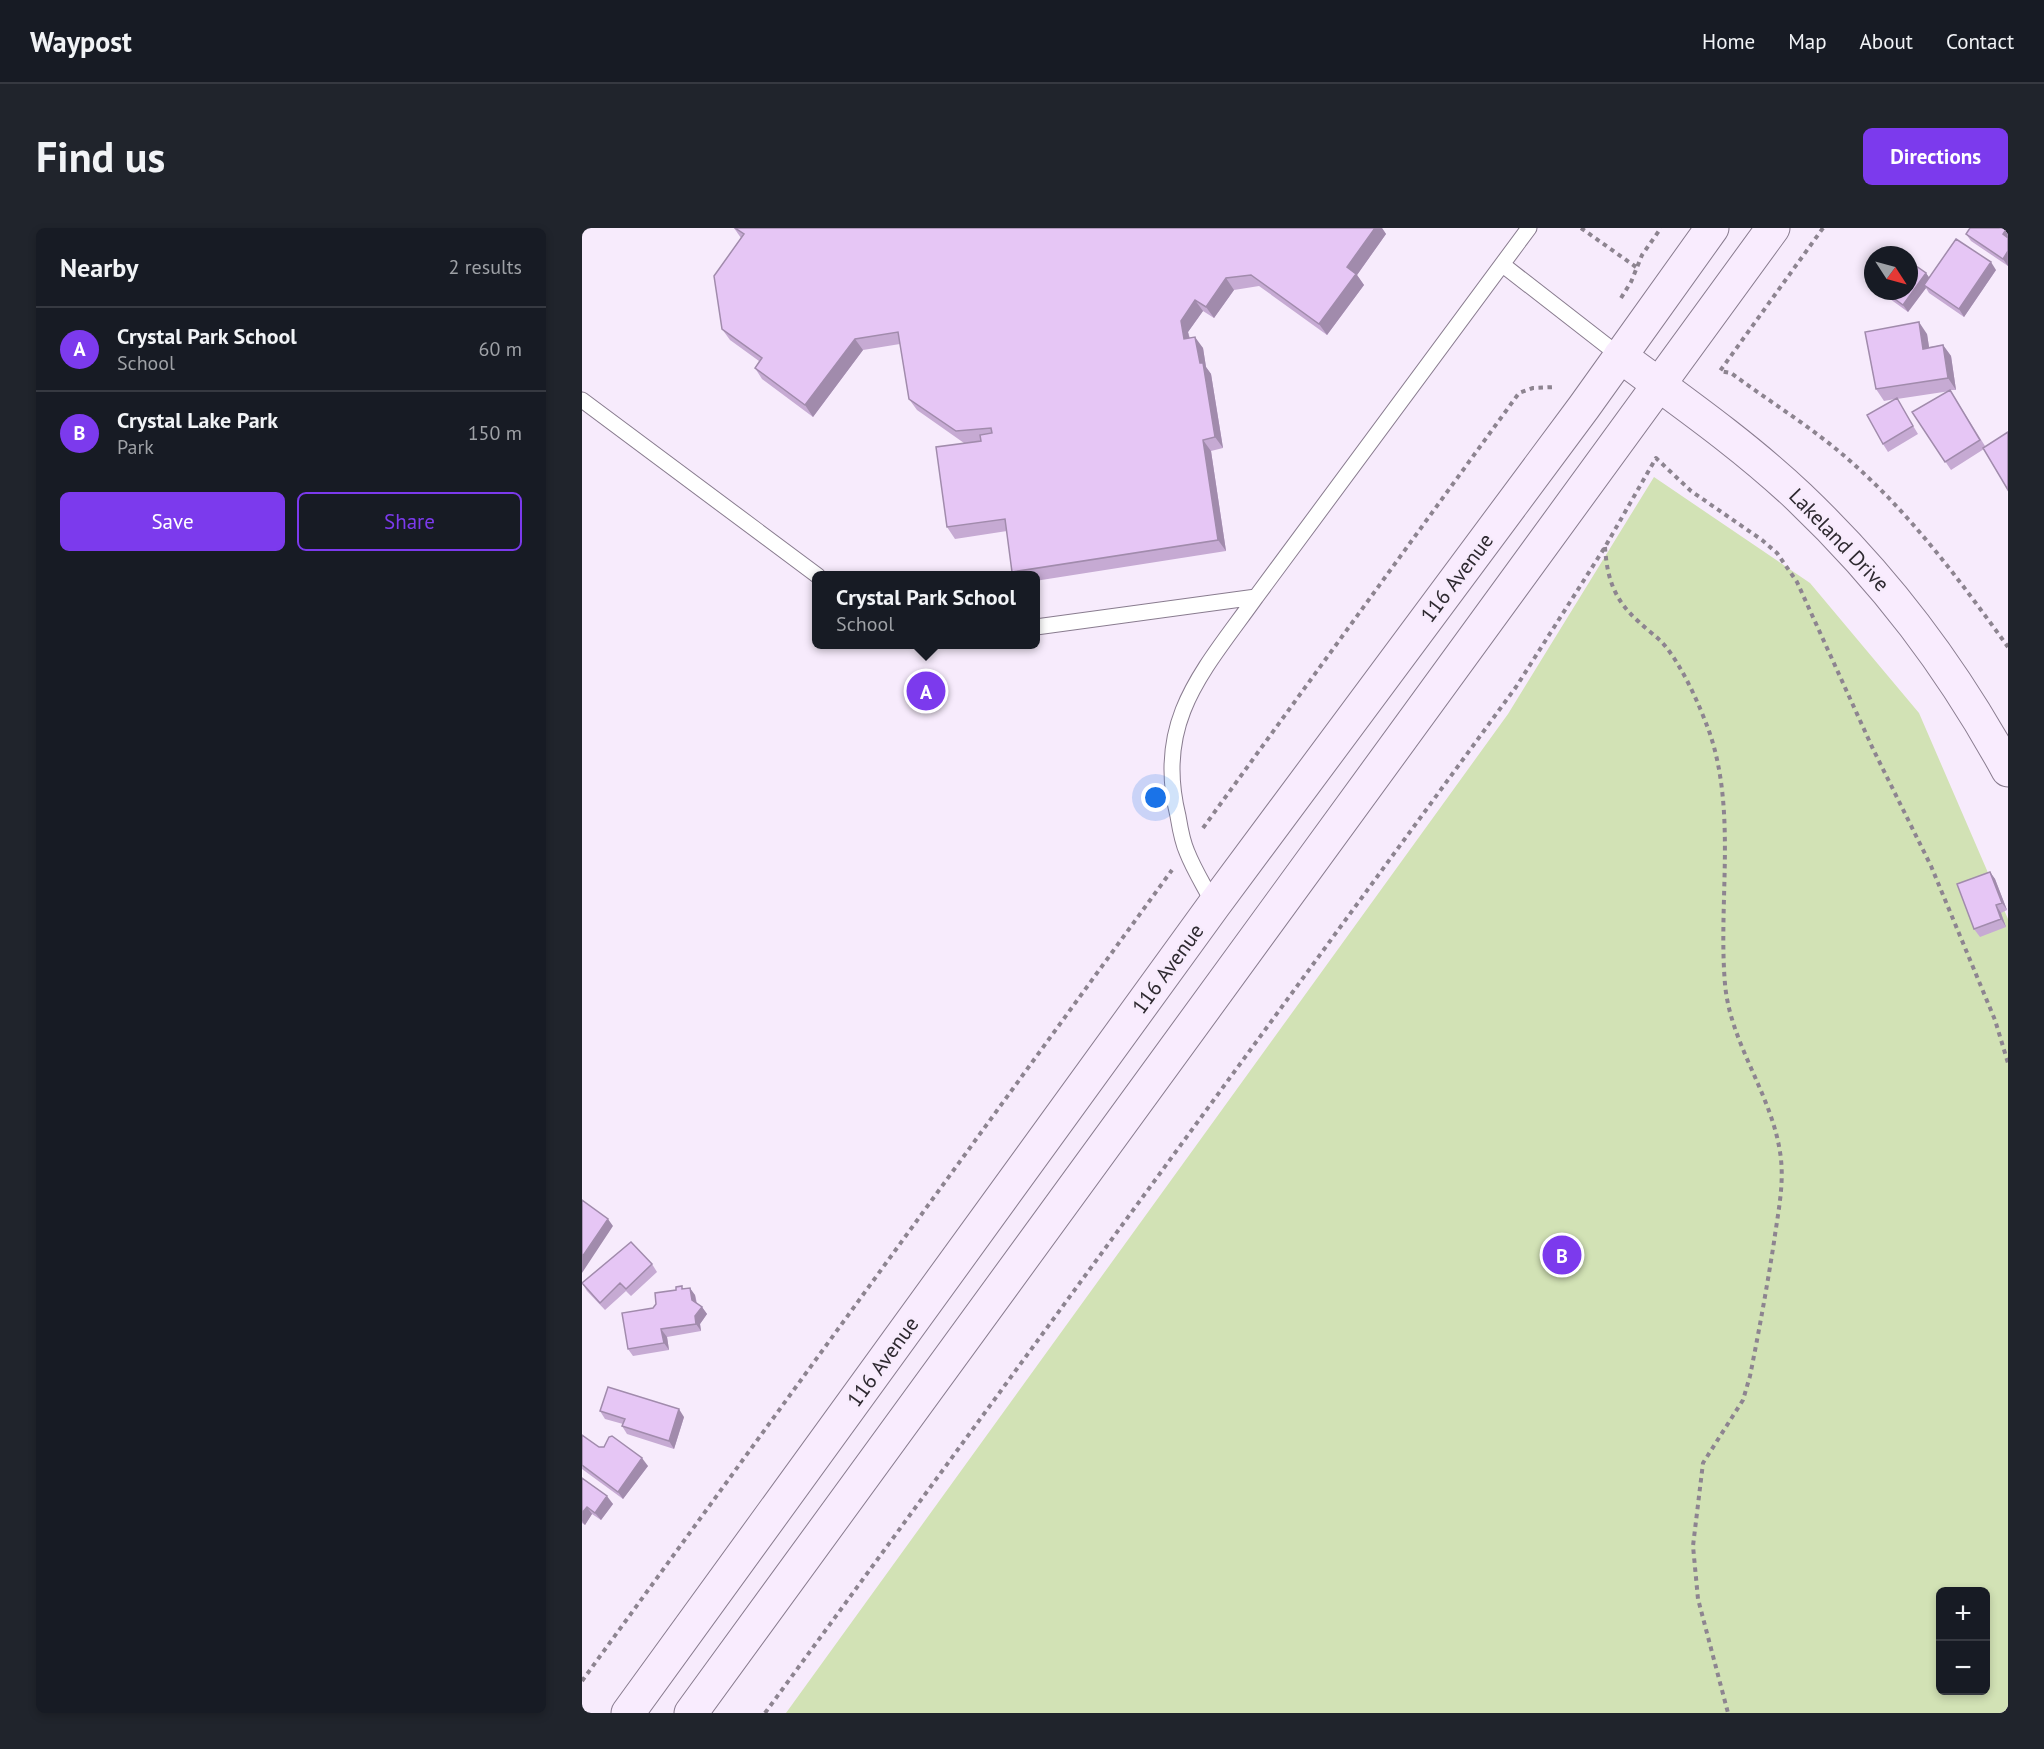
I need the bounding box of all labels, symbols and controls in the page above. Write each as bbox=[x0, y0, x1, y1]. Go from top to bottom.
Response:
text: Waypost bbox=[30, 23, 132, 60]
text: Home bbox=[1702, 28, 1755, 55]
text: Map bbox=[1788, 28, 1827, 55]
text: About bbox=[1860, 28, 1913, 55]
text: Contact bbox=[1946, 28, 2014, 55]
button: Directions bbox=[1863, 128, 2008, 185]
text: Find us bbox=[36, 129, 165, 184]
north arrow bbox=[1864, 246, 1918, 300]
text: Nearby bbox=[60, 251, 138, 284]
text: 2 results bbox=[449, 254, 522, 280]
text: Crystal Park School bbox=[117, 322, 297, 350]
text: A bbox=[73, 336, 86, 362]
text: 60 m bbox=[479, 336, 522, 362]
text: School bbox=[117, 350, 175, 376]
text: Crystal Lake Park bbox=[117, 406, 278, 434]
text: B bbox=[74, 420, 85, 446]
text: 150 m bbox=[468, 420, 522, 446]
text: Park bbox=[117, 434, 154, 460]
street label: Lakeland Drive bbox=[1783, 482, 1895, 597]
button: Save bbox=[60, 492, 285, 551]
button: Share bbox=[297, 492, 522, 551]
street label: 116 Avenue bbox=[1414, 528, 1499, 628]
popup bbox=[812, 571, 1040, 649]
text: Crystal Park School bbox=[836, 583, 1016, 611]
text: School bbox=[836, 611, 894, 637]
pin: A bbox=[906, 668, 946, 714]
your location bbox=[1141, 783, 1170, 812]
street label: 116 Avenue bbox=[1126, 918, 1209, 1019]
pin: B bbox=[1542, 1232, 1582, 1278]
street label: 116 Avenue bbox=[841, 1311, 924, 1412]
map controls bbox=[1936, 1587, 1990, 1695]
button: + bbox=[1936, 1587, 1990, 1641]
button: − bbox=[1936, 1641, 1990, 1695]

